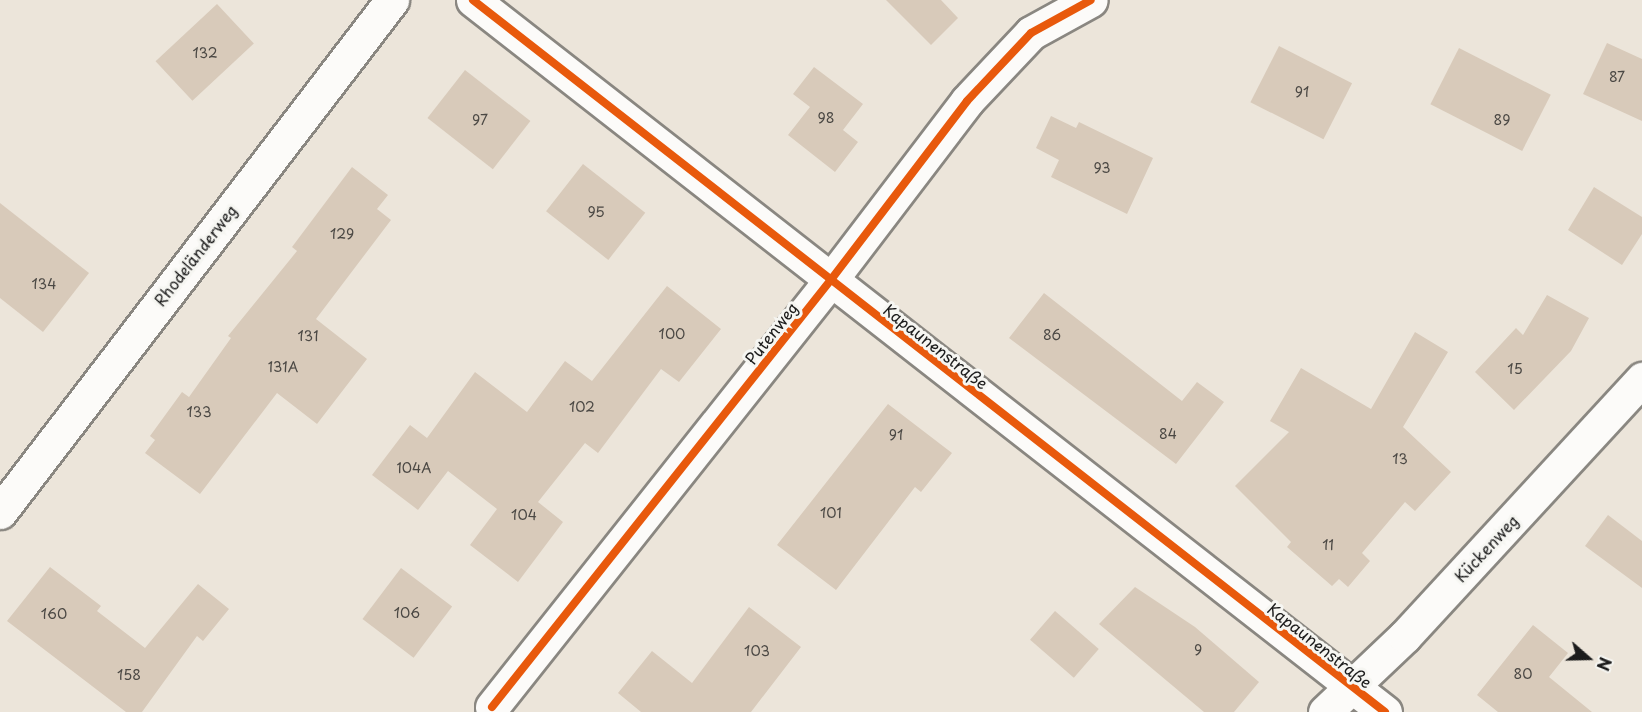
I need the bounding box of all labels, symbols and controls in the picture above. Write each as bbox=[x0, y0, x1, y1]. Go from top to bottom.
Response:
house number: 132 bbox=[192, 45, 218, 61]
house number: 87 bbox=[1609, 69, 1625, 85]
house number: 91 bbox=[1295, 84, 1309, 100]
house number: 98 bbox=[818, 110, 834, 126]
house number: 97 bbox=[472, 112, 488, 128]
house number: 89 bbox=[1494, 112, 1510, 128]
house number: 93 bbox=[1093, 160, 1111, 176]
street label: Rhodeländerweg bbox=[149, 201, 241, 309]
house number: 95 bbox=[587, 204, 605, 220]
house number: 129 bbox=[330, 226, 354, 242]
house number: 134 bbox=[32, 276, 56, 292]
street label: Putenweg bbox=[741, 298, 801, 368]
street label: Kapaunenstraße bbox=[880, 299, 992, 393]
house number: 100 bbox=[659, 326, 685, 342]
house number: 86 bbox=[1043, 327, 1061, 343]
house number: 131 bbox=[298, 328, 318, 344]
house number: 131A bbox=[268, 359, 298, 375]
house number: 15 bbox=[1507, 361, 1523, 377]
house number: 102 bbox=[569, 399, 595, 415]
house number: 133 bbox=[186, 404, 212, 420]
house number: 84 bbox=[1159, 426, 1177, 442]
house number: 91 bbox=[889, 427, 903, 443]
house number: 13 bbox=[1392, 451, 1408, 467]
house number: 104A bbox=[397, 460, 431, 476]
house number: 101 bbox=[820, 505, 842, 521]
house number: 104 bbox=[511, 507, 537, 523]
street label: Kückenweg bbox=[1450, 510, 1522, 586]
house number: 11 bbox=[1322, 537, 1334, 553]
street label: Kapaunenstraße bbox=[1264, 598, 1376, 692]
house number: 106 bbox=[394, 605, 420, 621]
house number: 160 bbox=[41, 606, 67, 622]
north arrow bbox=[1558, 628, 1618, 688]
house number: 9 bbox=[1194, 642, 1202, 658]
house number: 103 bbox=[744, 643, 770, 659]
text: N bbox=[1591, 654, 1618, 674]
house number: 80 bbox=[1514, 666, 1532, 682]
house number: 158 bbox=[117, 667, 141, 683]

